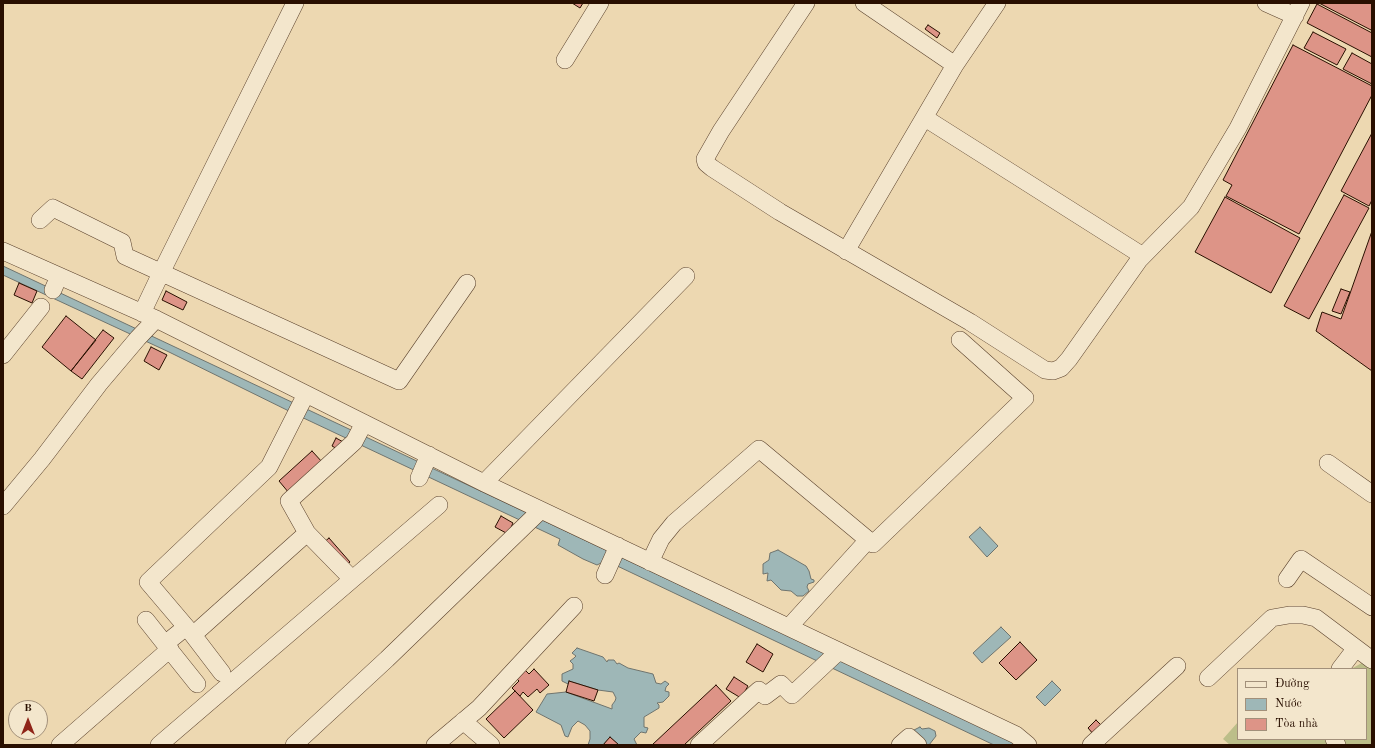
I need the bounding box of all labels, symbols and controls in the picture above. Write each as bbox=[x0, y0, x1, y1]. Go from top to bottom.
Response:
legend bbox=[1237, 668, 1367, 740]
text: Đường bbox=[1275, 678, 1310, 690]
text: Nước bbox=[1275, 698, 1302, 710]
north arrow bbox=[8, 700, 48, 740]
text: B bbox=[24, 703, 32, 714]
text: Tòa nhà bbox=[1275, 718, 1318, 730]

